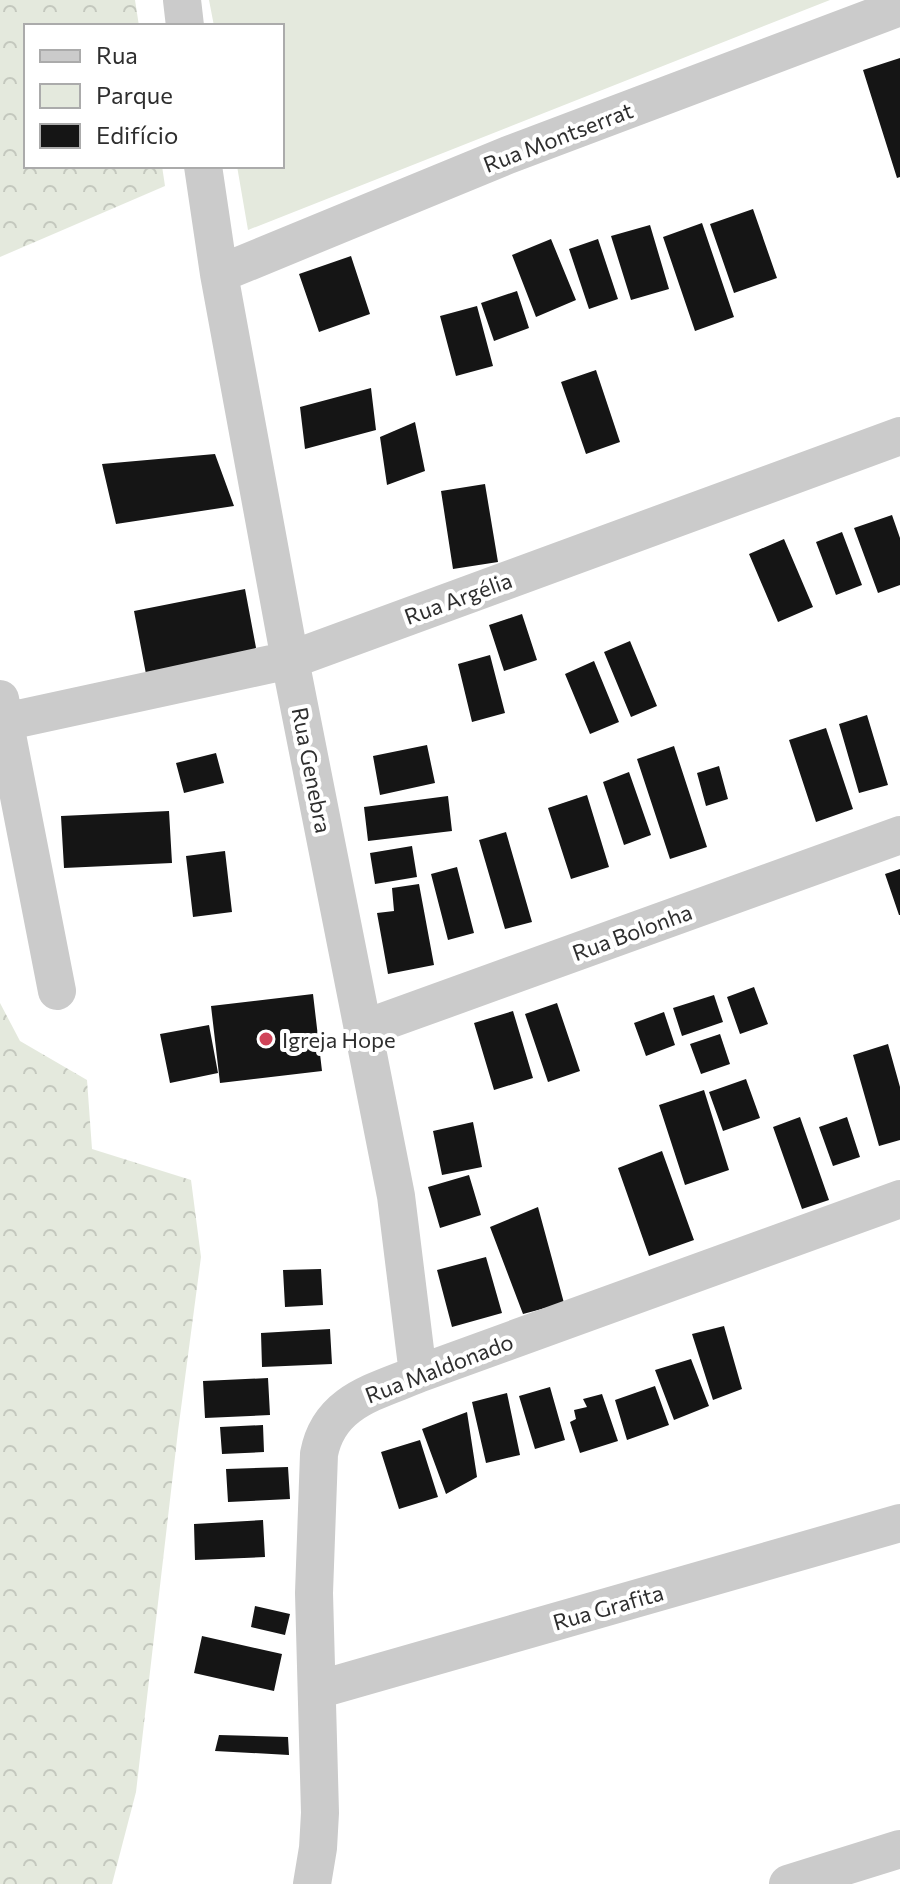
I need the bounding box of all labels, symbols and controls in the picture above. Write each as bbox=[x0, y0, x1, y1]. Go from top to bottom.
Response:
legend bbox=[24, 24, 284, 168]
text: Rua bbox=[96, 40, 138, 69]
text: Parque bbox=[96, 80, 173, 109]
street label: Rua Montserrat bbox=[479, 96, 637, 178]
text: Edifício bbox=[96, 120, 178, 149]
street label: Rua Argélia bbox=[400, 566, 516, 630]
street label: Rua Genebra bbox=[287, 705, 337, 835]
street label: Rua Bolonha bbox=[568, 898, 696, 966]
place label: Igreja Hope bbox=[282, 1026, 396, 1053]
marker: Igreja Hope bbox=[257, 1030, 275, 1048]
street label: Rua Maldonado bbox=[361, 1327, 517, 1409]
street label: Rua Grafita bbox=[550, 1578, 666, 1636]

